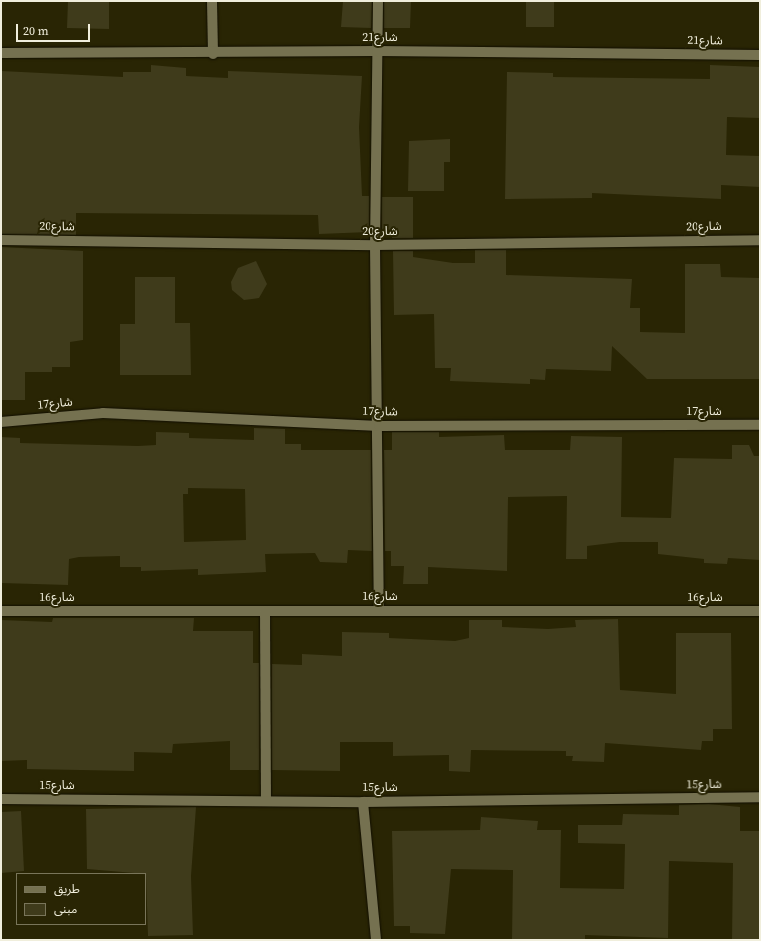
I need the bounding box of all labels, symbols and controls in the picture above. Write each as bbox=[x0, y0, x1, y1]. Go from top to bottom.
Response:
scale bar bbox=[18, 16, 92, 42]
text: 20 m bbox=[23, 23, 49, 39]
street label: شارع21 bbox=[362, 31, 398, 45]
street label: شارع21 bbox=[687, 33, 723, 49]
street label: شارع20 bbox=[39, 219, 75, 235]
street label: شارع20 bbox=[686, 219, 722, 235]
street label: شارع20 bbox=[362, 225, 398, 239]
street label: شارع17 bbox=[37, 395, 73, 413]
street label: شارع17 bbox=[362, 404, 398, 420]
street label: شارع17 bbox=[686, 405, 722, 419]
street label: شارع16 bbox=[362, 590, 398, 604]
street label: شارع16 bbox=[39, 591, 75, 605]
street label: شارع16 bbox=[687, 591, 723, 605]
street label: شارع15 bbox=[686, 777, 722, 793]
street label: شارع15 bbox=[39, 779, 75, 793]
street label: شارع15 bbox=[362, 781, 398, 795]
legend bbox=[16, 873, 146, 925]
text: طريق bbox=[54, 881, 80, 897]
text: مبنى bbox=[54, 901, 77, 917]

